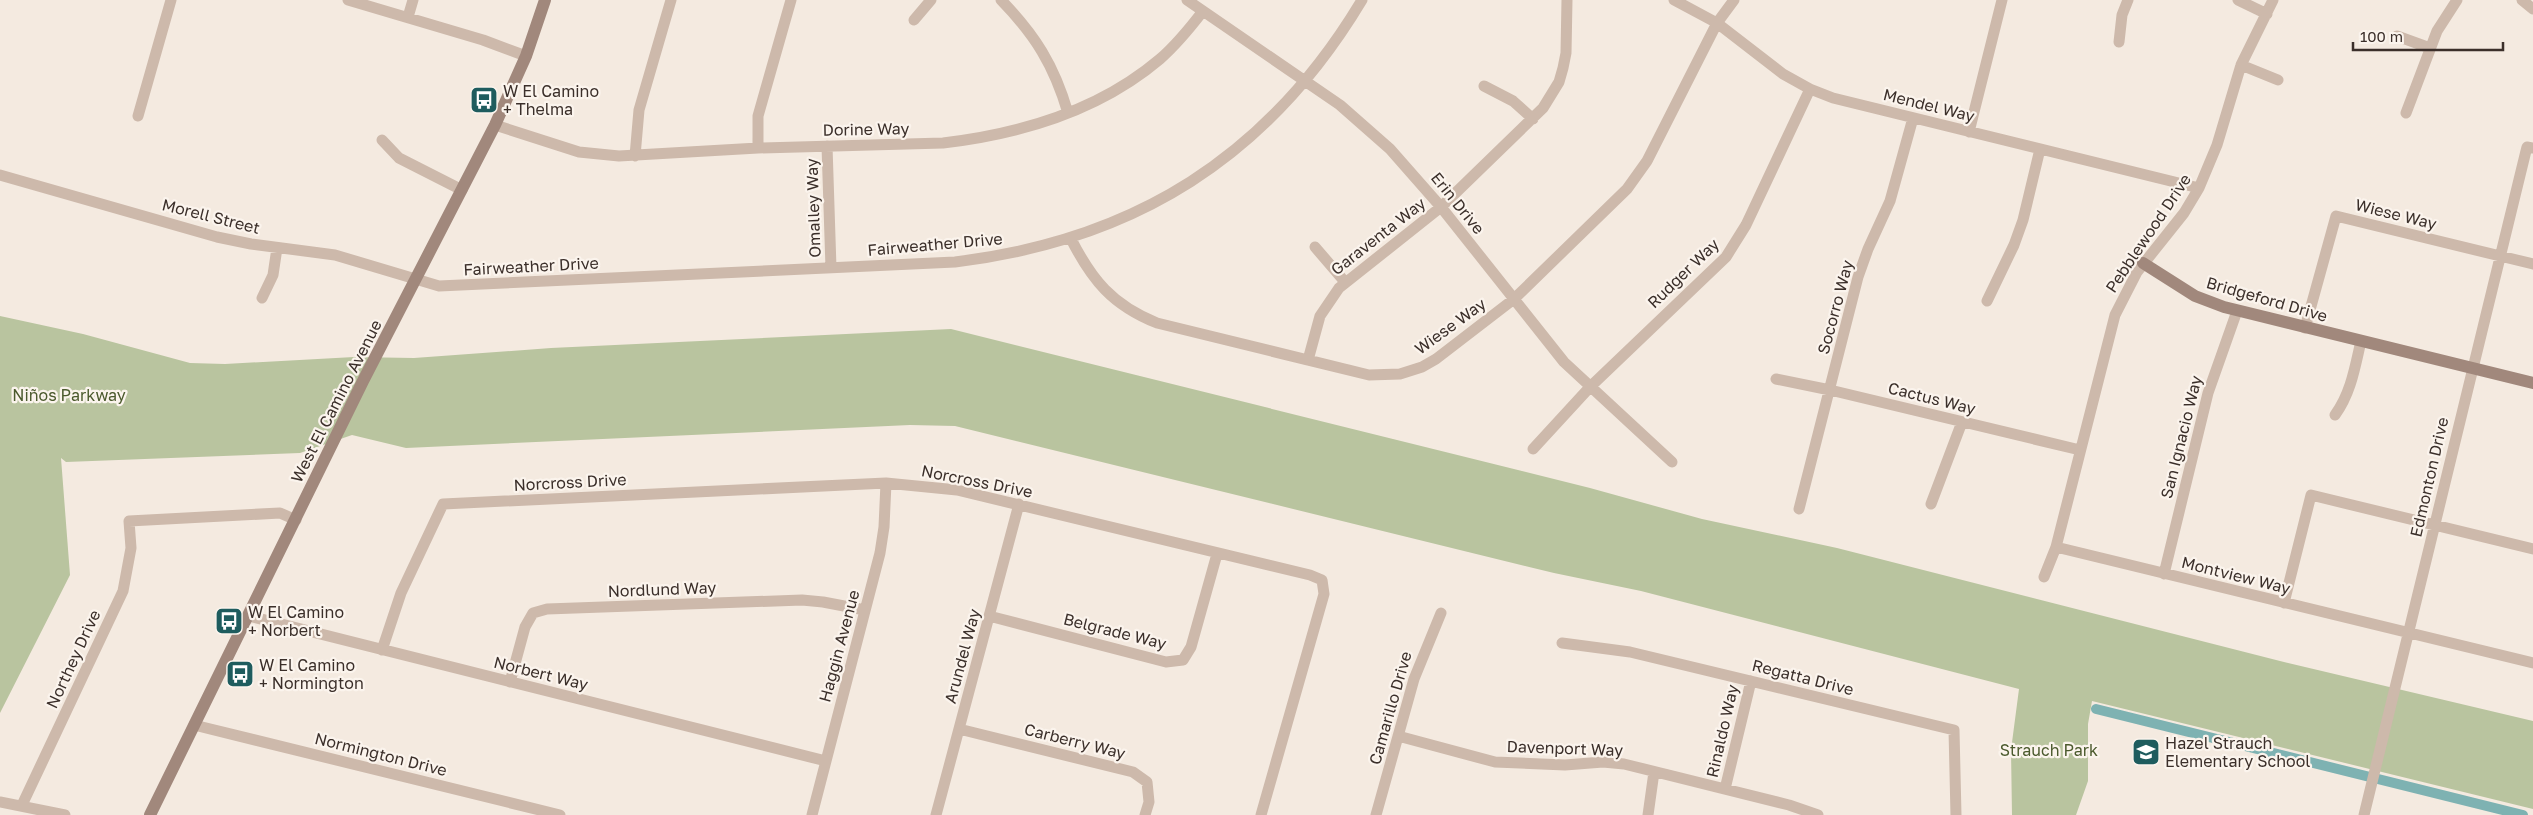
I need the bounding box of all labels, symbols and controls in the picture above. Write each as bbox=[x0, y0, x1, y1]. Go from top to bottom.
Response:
scale bar bbox=[2353, 20, 2503, 52]
text: 100 m bbox=[2360, 27, 2403, 45]
place label: W El Camino + Thelma bbox=[503, 81, 599, 119]
street label: Mendel Way bbox=[1881, 84, 1977, 126]
bus stop icon: W El Camino + Thelma bbox=[469, 85, 499, 115]
street label: Dorine Way bbox=[822, 118, 910, 140]
street label: Omalley Way bbox=[801, 158, 825, 258]
street label: Erin Drive bbox=[1427, 168, 1489, 238]
street label: Pebblewood Drive bbox=[2101, 170, 2195, 296]
street label: Garaventa Way bbox=[1327, 193, 1429, 279]
street label: Morell Street bbox=[160, 194, 262, 238]
street label: Wiese Way bbox=[2353, 194, 2439, 234]
street label: Fairweather Drive bbox=[867, 228, 1003, 260]
street label: Rudger Way bbox=[1643, 234, 1723, 312]
street label: Fairweather Drive bbox=[463, 252, 599, 280]
street label: Socorro Way bbox=[1813, 258, 1857, 356]
street label: Bridgeford Drive bbox=[2204, 272, 2330, 326]
street label: Wiese Way bbox=[1411, 293, 1490, 359]
street label: West El Camino Avenue bbox=[286, 316, 386, 486]
street label: San Ignacio Way bbox=[2156, 373, 2206, 500]
street label: Cactus Way bbox=[1886, 377, 1978, 419]
park label: Niños Parkway bbox=[12, 385, 126, 405]
street label: Edmonton Drive bbox=[2405, 415, 2453, 539]
street label: Norcross Drive bbox=[920, 460, 1034, 502]
street label: Norcross Drive bbox=[513, 469, 627, 495]
street label: Montview Way bbox=[2179, 552, 2293, 598]
street label: Nordlund Way bbox=[607, 577, 717, 601]
street label: Haggin Avenue bbox=[814, 588, 864, 704]
place label: W El Camino + Norbert bbox=[248, 602, 344, 640]
bus stop icon: W El Camino + Norbert bbox=[214, 606, 244, 636]
street label: Arundel Way bbox=[940, 606, 984, 705]
street label: Northey Drive bbox=[42, 607, 104, 711]
street label: Belgrade Way bbox=[1061, 609, 1169, 653]
street label: Camarillo Drive bbox=[1364, 649, 1416, 767]
street label: Norbert Way bbox=[492, 652, 590, 694]
place label: W El Camino + Normington bbox=[259, 655, 364, 693]
street label: Regatta Drive bbox=[1750, 655, 1856, 699]
bus stop icon: W El Camino + Normington bbox=[225, 659, 255, 689]
street label: Rinaldo Way bbox=[1702, 683, 1742, 779]
street label: Carberry Way bbox=[1022, 719, 1128, 763]
street label: Normington Drive bbox=[313, 728, 449, 780]
place label: Hazel Strauch Elementary School bbox=[2165, 733, 2310, 771]
street label: Davenport Way bbox=[1506, 736, 1624, 760]
school or university icon: Hazel Strauch Elementary School bbox=[2131, 737, 2161, 767]
park label: Strauch Park bbox=[2000, 740, 2098, 760]

